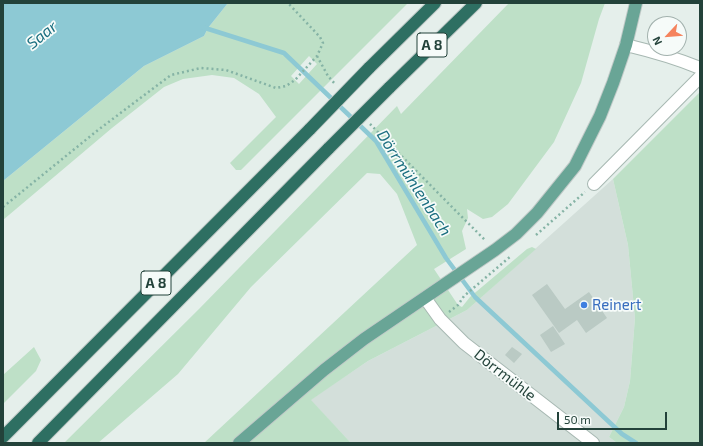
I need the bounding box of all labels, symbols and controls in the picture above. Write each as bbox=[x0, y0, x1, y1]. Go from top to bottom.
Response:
north arrow bbox=[647, 16, 687, 56]
water label: Saar bbox=[23, 17, 61, 53]
road number: A 8 bbox=[417, 33, 447, 57]
text: N bbox=[649, 35, 664, 47]
water label: Dörrmühlenbach bbox=[373, 126, 455, 240]
road number: A 8 bbox=[141, 271, 171, 295]
place label: Reinert bbox=[592, 296, 641, 314]
marker: Reinert bbox=[579, 300, 589, 310]
street label: Dörrmühle bbox=[471, 345, 539, 405]
scale bar bbox=[559, 404, 669, 430]
text: 50 m bbox=[564, 412, 591, 426]

